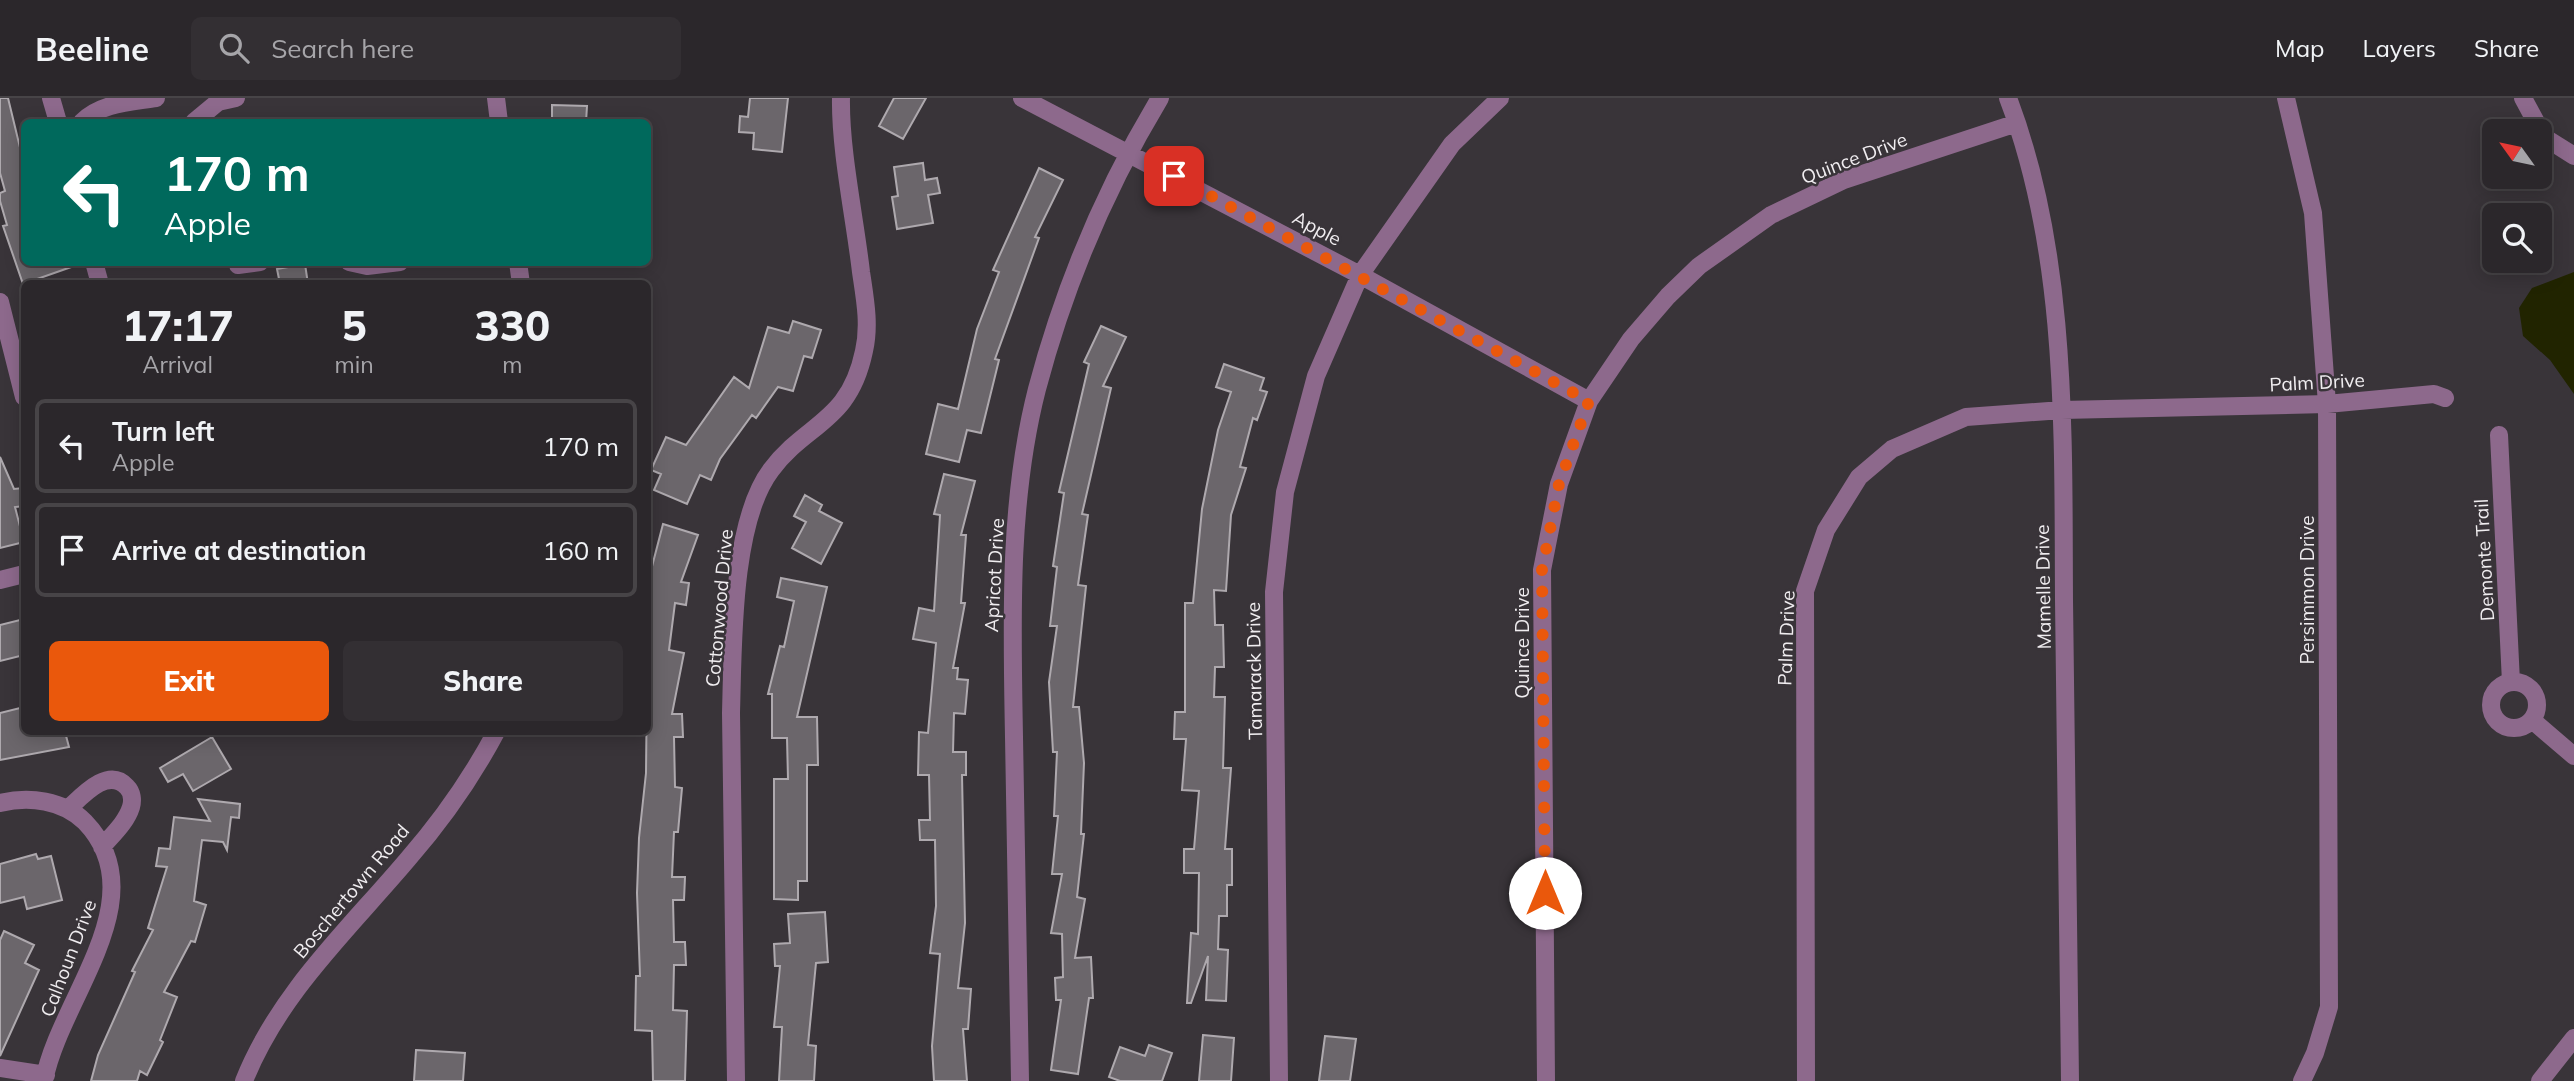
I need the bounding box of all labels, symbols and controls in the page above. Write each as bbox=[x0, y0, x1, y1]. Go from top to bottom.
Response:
search box bbox=[191, 17, 681, 80]
text: Beeline bbox=[35, 28, 149, 69]
icon: search bbox=[215, 29, 253, 67]
text: Search here bbox=[271, 32, 414, 65]
text: Map bbox=[2275, 33, 2324, 63]
text: Layers bbox=[2362, 33, 2436, 63]
text: Share bbox=[2474, 33, 2539, 63]
north arrow bbox=[2482, 119, 2552, 189]
map controls bbox=[2482, 119, 2552, 273]
street label: Quince Drive bbox=[1798, 127, 1910, 189]
text: 170 m bbox=[164, 142, 310, 203]
pin bbox=[1144, 146, 1204, 206]
icon: left bbox=[49, 147, 140, 238]
icon: arrive bbox=[1155, 157, 1193, 195]
text: Apple bbox=[164, 203, 251, 243]
button: search bbox=[2482, 203, 2552, 273]
street label: Apple bbox=[1289, 205, 1345, 251]
text: 17:17 bbox=[122, 299, 234, 352]
text: 5 bbox=[341, 299, 367, 352]
text: 330 bbox=[475, 299, 550, 352]
text: Arrival bbox=[143, 350, 213, 379]
text: min bbox=[334, 350, 374, 379]
text: m bbox=[502, 350, 522, 379]
street label: Palm Drive bbox=[2269, 368, 2365, 396]
text: Turn left bbox=[112, 415, 214, 448]
icon: left bbox=[53, 427, 91, 465]
text: 170 m bbox=[543, 430, 619, 463]
text: Apple bbox=[112, 448, 175, 477]
street label: Demonte Trail bbox=[2469, 498, 2499, 622]
street label: Persimmon Drive bbox=[2295, 515, 2319, 665]
street label: Apricot Drive bbox=[979, 517, 1009, 633]
street label: Mamelle Drive bbox=[2030, 524, 2056, 650]
street label: Cottonwood Drive bbox=[700, 528, 738, 688]
icon: arrive bbox=[53, 531, 91, 569]
text: Arrive at destination bbox=[112, 534, 367, 567]
text: 160 m bbox=[543, 534, 619, 567]
street label: Quince Drive bbox=[1510, 587, 1534, 699]
street label: Palm Drive bbox=[1772, 590, 1800, 686]
street label: Tamarack Drive bbox=[1241, 602, 1267, 740]
button: Exit bbox=[49, 641, 329, 721]
button: Share bbox=[343, 641, 623, 721]
street label: Boschertown Road bbox=[288, 819, 414, 963]
position arrow bbox=[1508, 856, 1582, 930]
street label: Calhoun Drive bbox=[35, 896, 101, 1020]

